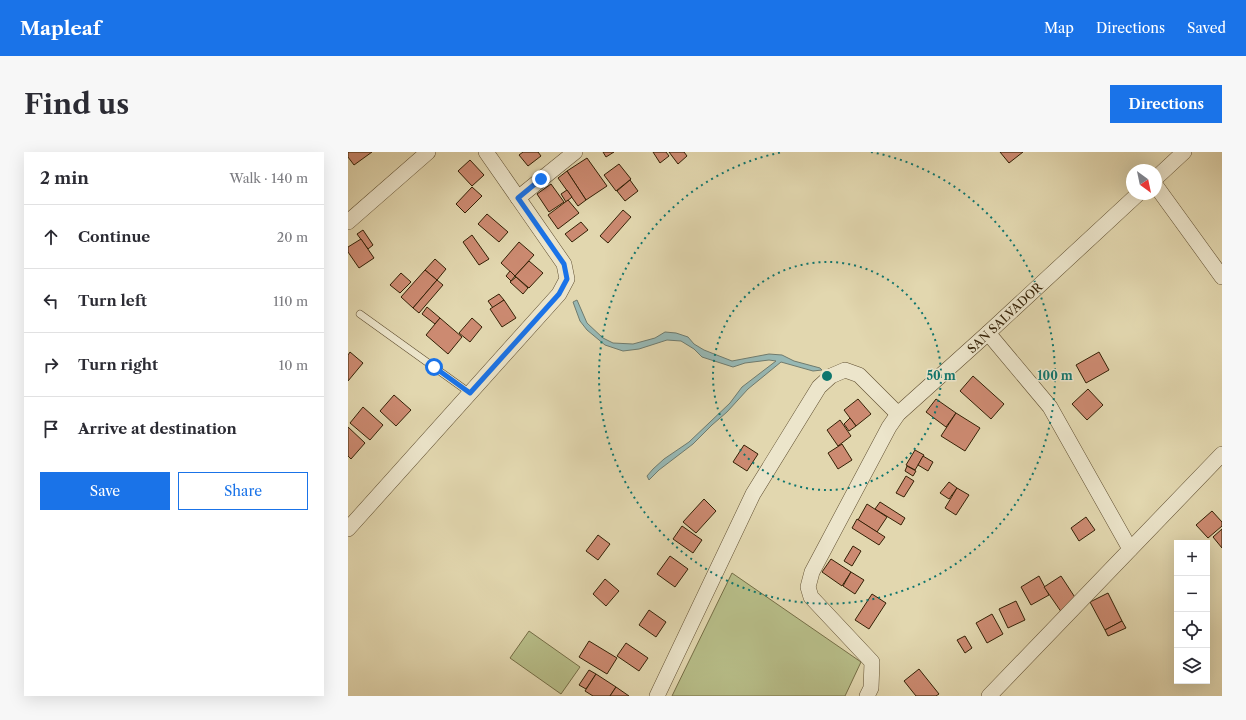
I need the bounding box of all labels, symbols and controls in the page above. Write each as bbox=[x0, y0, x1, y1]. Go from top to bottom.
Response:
text: Mapleaf bbox=[20, 17, 101, 40]
text: Map bbox=[1044, 19, 1074, 37]
text: Directions bbox=[1096, 19, 1165, 37]
text: Saved bbox=[1187, 19, 1226, 37]
button: Directions bbox=[1110, 85, 1222, 123]
text: Find us bbox=[24, 87, 129, 121]
north arrow bbox=[1126, 164, 1162, 200]
text: 2 min bbox=[40, 168, 89, 188]
text: Walk · 140 m bbox=[230, 170, 308, 186]
route end bbox=[532, 170, 550, 188]
icon: ahead bbox=[40, 226, 62, 248]
text: Continue bbox=[78, 227, 150, 246]
text: 20 m bbox=[277, 229, 308, 245]
street label: SAN SALVADOR bbox=[964, 278, 1046, 356]
icon: left bbox=[40, 290, 62, 312]
text: Turn left bbox=[78, 291, 147, 310]
text: 110 m bbox=[273, 293, 308, 309]
icon: right bbox=[40, 354, 62, 376]
text: Turn right bbox=[78, 355, 158, 374]
text: 10 m bbox=[279, 357, 308, 373]
route start bbox=[425, 358, 443, 376]
text: 50 m bbox=[926, 368, 956, 383]
text: 100 m bbox=[1037, 368, 1073, 383]
centre of rings bbox=[820, 369, 834, 383]
icon: arrive bbox=[40, 418, 62, 440]
text: Arrive at destination bbox=[78, 419, 237, 438]
button: Save bbox=[40, 472, 170, 510]
button: Share bbox=[178, 472, 308, 510]
map controls bbox=[1174, 540, 1210, 684]
button: + bbox=[1174, 540, 1210, 576]
button: − bbox=[1174, 576, 1210, 612]
button: locate bbox=[1174, 612, 1210, 648]
button: layers bbox=[1174, 648, 1210, 684]

